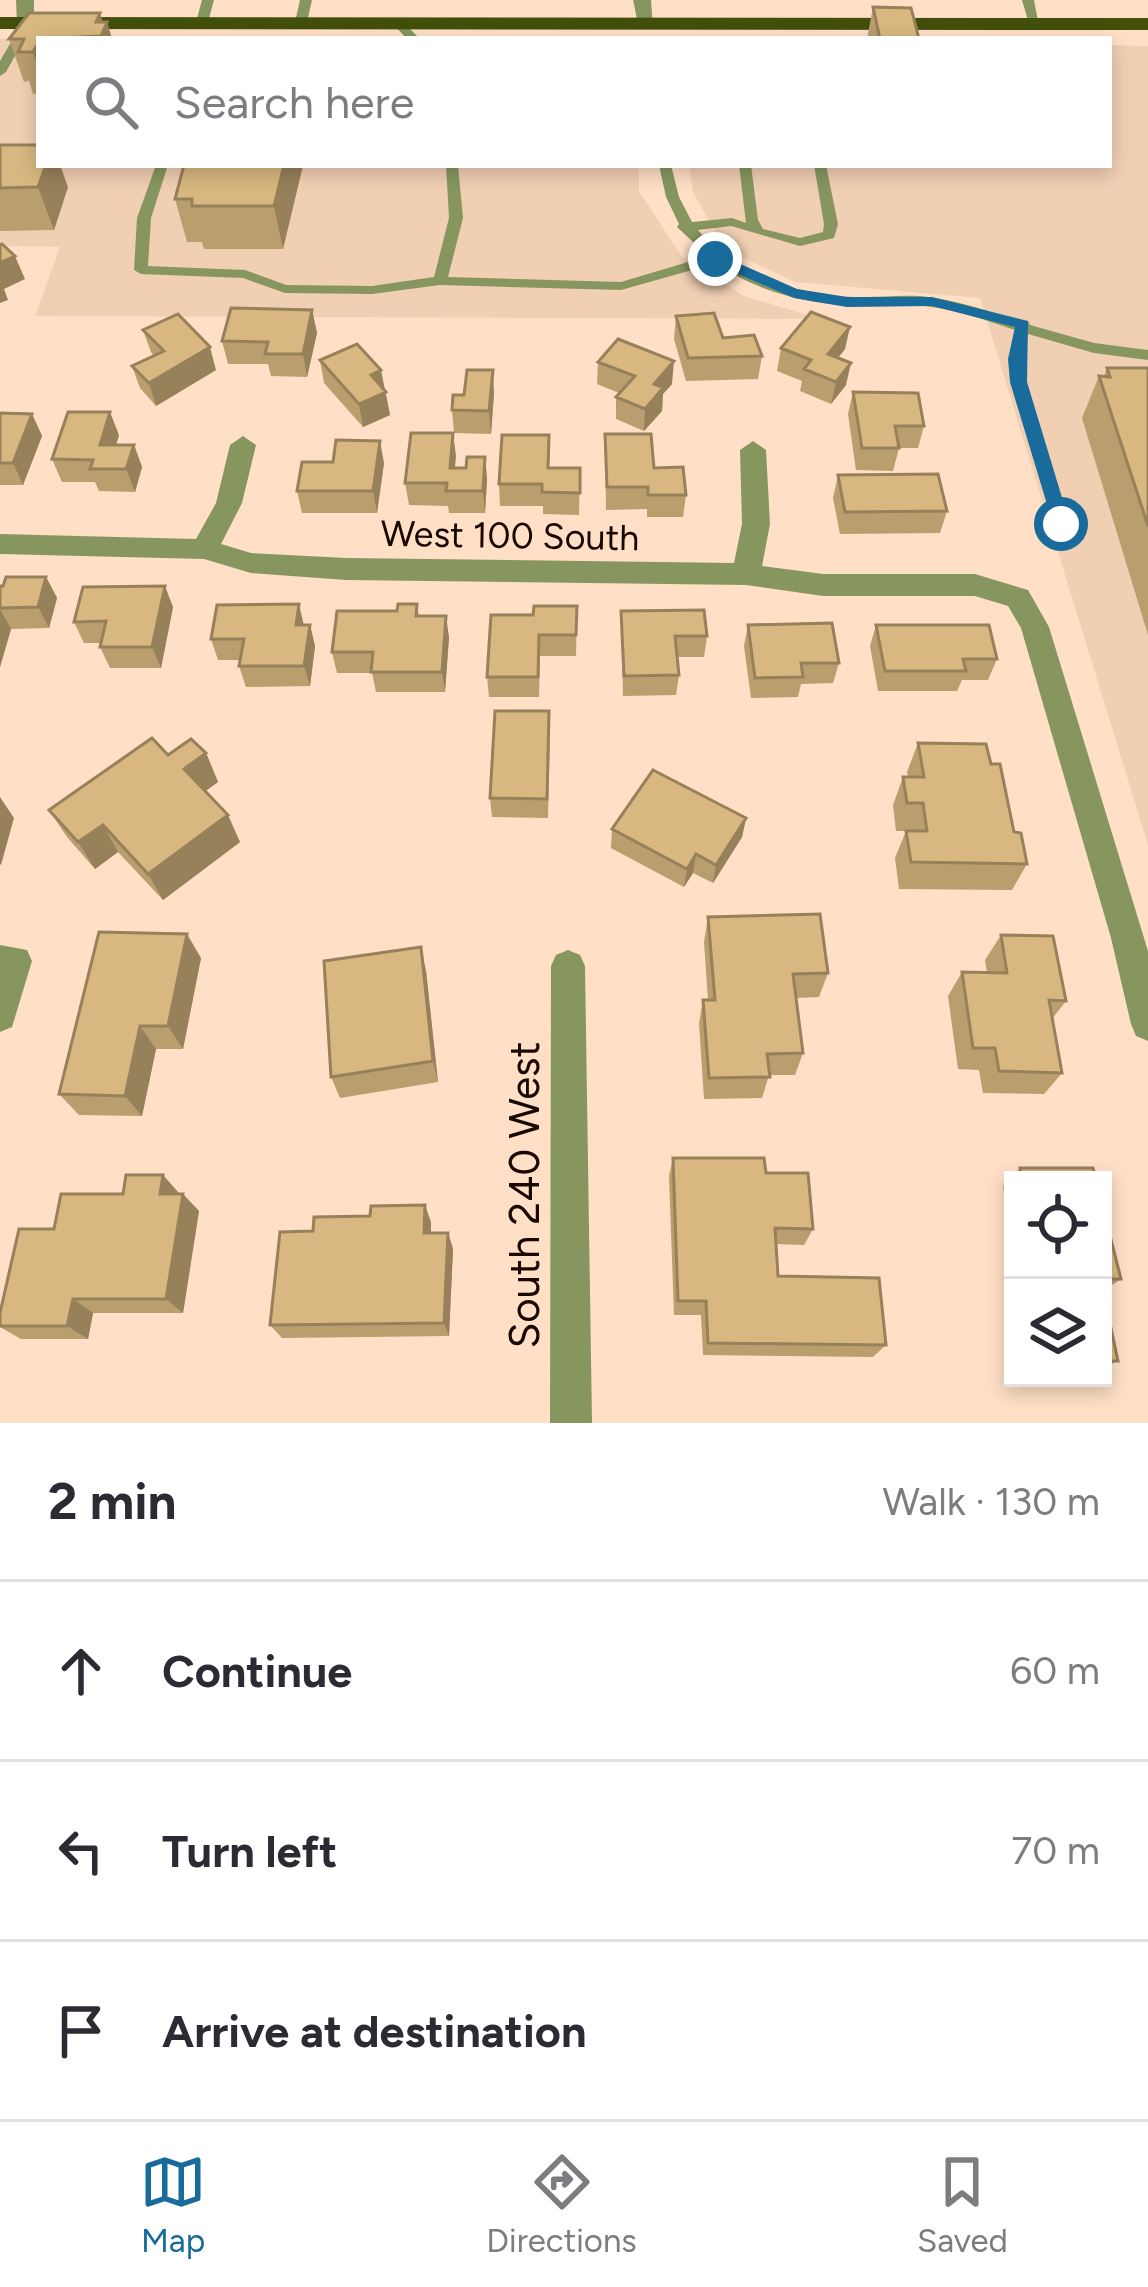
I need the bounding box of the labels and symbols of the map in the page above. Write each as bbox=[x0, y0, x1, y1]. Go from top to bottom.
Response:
route end bbox=[688, 232, 742, 286]
route start bbox=[1034, 497, 1088, 551]
street label: West 100 South bbox=[380, 512, 640, 559]
street label: South 240 West bbox=[499, 1041, 550, 1349]

